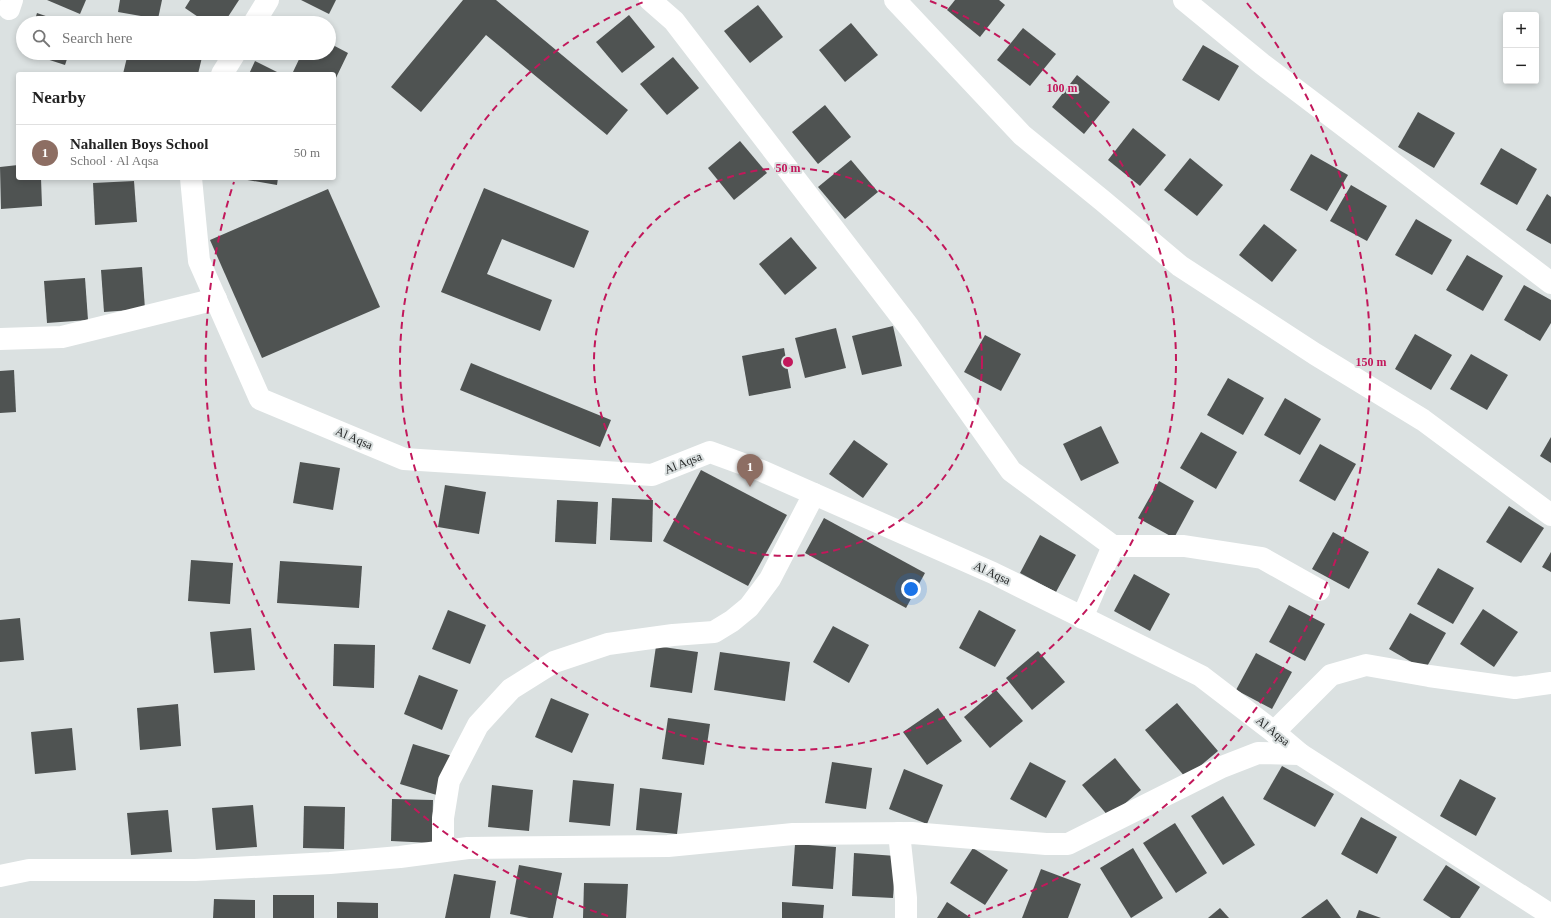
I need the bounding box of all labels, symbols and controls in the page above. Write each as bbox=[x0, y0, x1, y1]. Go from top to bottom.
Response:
map controls bbox=[1503, 12, 1539, 84]
button: + bbox=[1503, 12, 1539, 48]
search box bbox=[16, 16, 336, 60]
icon: search bbox=[30, 27, 52, 49]
text: Search here bbox=[62, 30, 132, 46]
button: − bbox=[1503, 48, 1539, 84]
text: 100 m bbox=[1047, 81, 1078, 95]
text: Nearby bbox=[32, 88, 86, 107]
text: Nahallen Boys School bbox=[70, 136, 208, 152]
text: 1 bbox=[42, 145, 48, 160]
text: 50 m bbox=[294, 145, 320, 160]
text: School · Al Aqsa bbox=[70, 153, 158, 168]
text: 50 m bbox=[776, 161, 801, 175]
centre of rings bbox=[781, 355, 795, 369]
text: 150 m bbox=[1356, 355, 1387, 369]
street label: Al Aqsa bbox=[333, 424, 375, 452]
street label: Al Aqsa bbox=[662, 449, 704, 477]
pin: 1 bbox=[737, 454, 763, 487]
street label: Al Aqsa bbox=[971, 558, 1013, 588]
your location bbox=[901, 579, 921, 599]
street label: Al Aqsa bbox=[1253, 713, 1293, 749]

